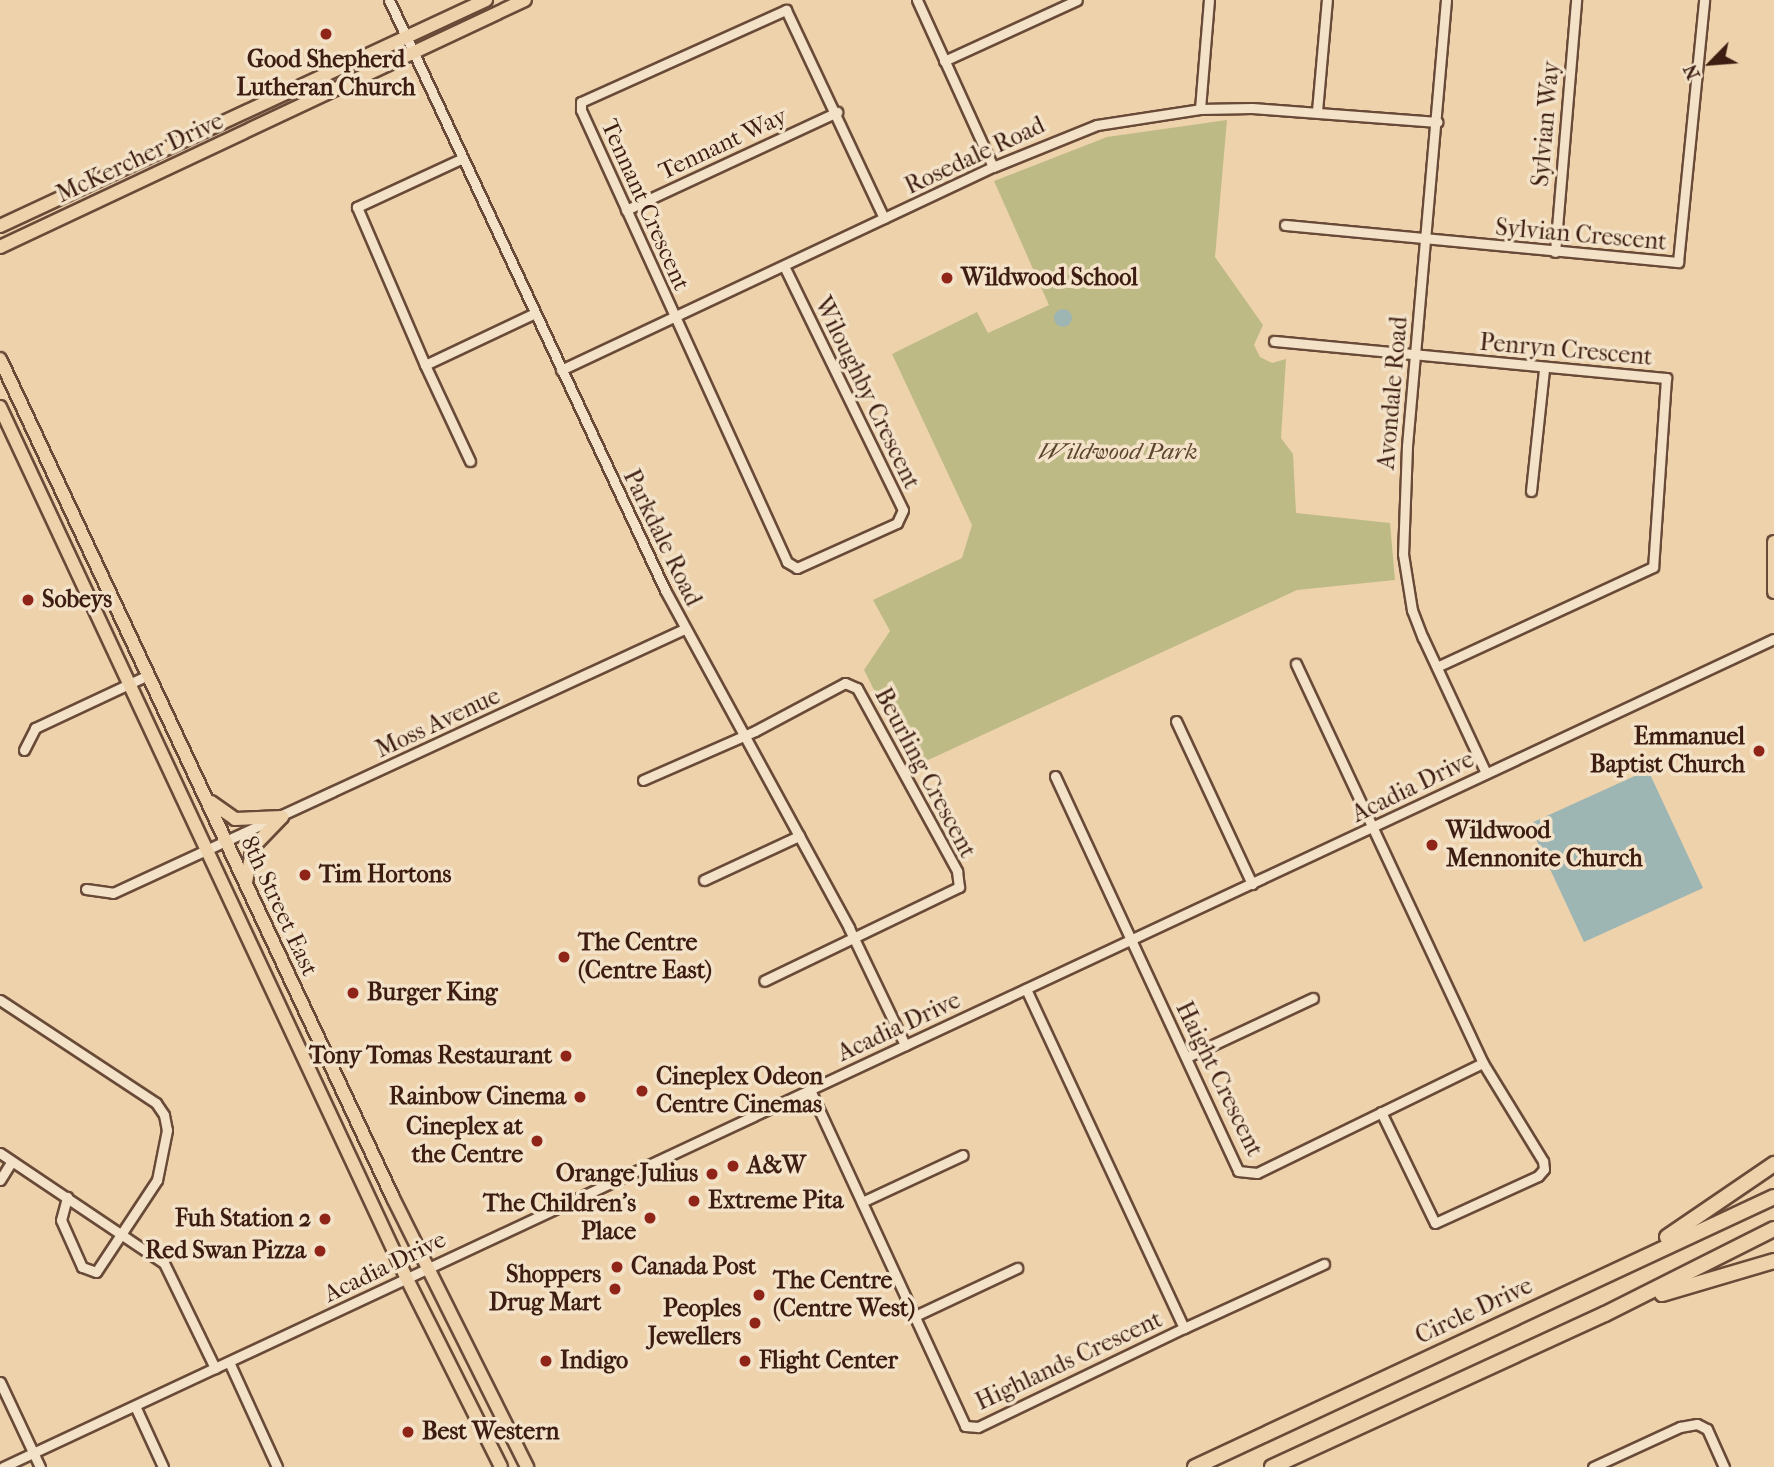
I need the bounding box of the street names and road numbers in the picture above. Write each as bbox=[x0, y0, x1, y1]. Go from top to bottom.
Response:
street label: Sylvian Way bbox=[1526, 60, 1566, 188]
street label: Tennant Way bbox=[654, 102, 792, 186]
street label: McKercher Drive bbox=[52, 107, 228, 209]
street label: Rosedale Road bbox=[900, 111, 1050, 201]
street label: Tennant Crescent bbox=[594, 115, 696, 295]
street label: Sylvian Crescent bbox=[1494, 213, 1668, 257]
street label: Wiloughby Crescent bbox=[808, 292, 926, 494]
street label: Avondale Road bbox=[1372, 315, 1414, 471]
street label: Penryn Crescent bbox=[1478, 328, 1654, 372]
street label: Parkdale Road bbox=[617, 465, 707, 611]
street label: Moss Avenue bbox=[371, 682, 505, 764]
street label: Beurling Crescent bbox=[868, 683, 982, 863]
street label: Acadia Drive bbox=[1347, 745, 1479, 829]
street label: 8th Street East bbox=[234, 832, 324, 980]
street label: Acadia Drive bbox=[833, 986, 965, 1068]
street label: Haight Crescent bbox=[1169, 997, 1269, 1161]
street label: Acadia Drive bbox=[319, 1225, 451, 1309]
street label: Circle Drive bbox=[1411, 1271, 1537, 1351]
street label: Highlands Crescent bbox=[971, 1305, 1167, 1417]

